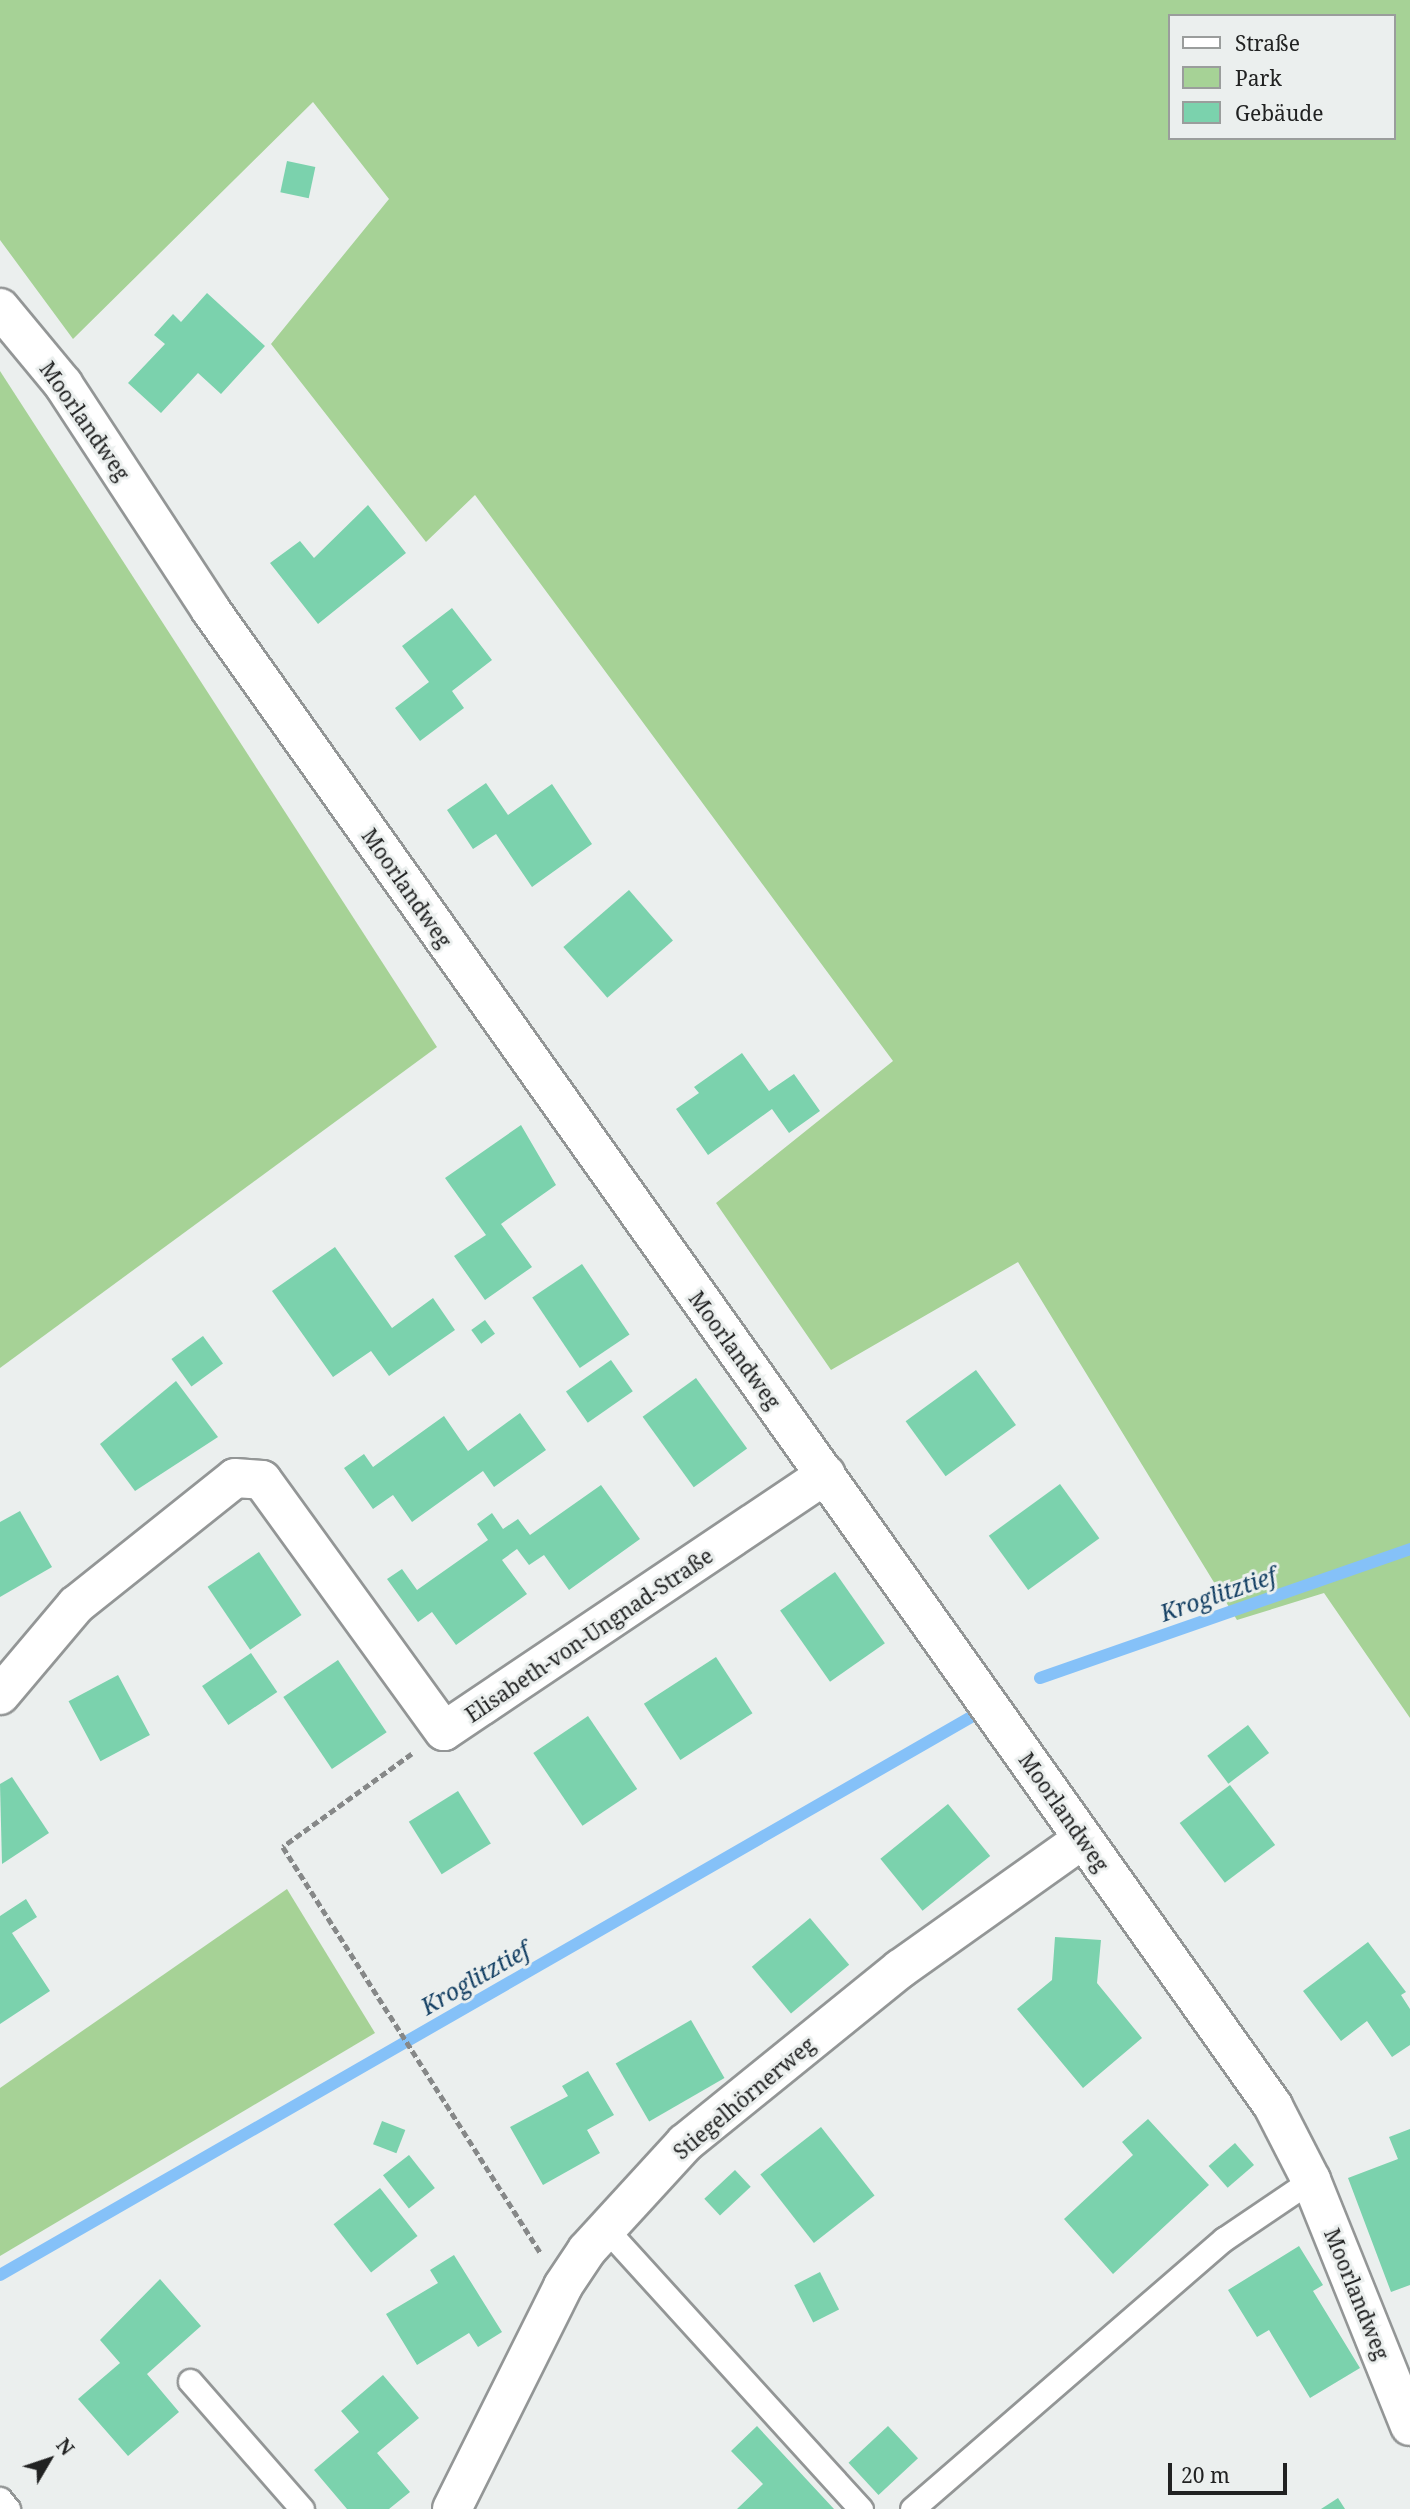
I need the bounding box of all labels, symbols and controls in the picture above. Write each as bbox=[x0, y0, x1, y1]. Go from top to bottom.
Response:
legend bbox=[1168, 14, 1396, 140]
text: Straße bbox=[1235, 29, 1300, 57]
text: Park bbox=[1235, 64, 1282, 92]
text: Gebäude bbox=[1235, 99, 1323, 127]
street label: Moorlandweg bbox=[35, 357, 135, 485]
street label: Moorlandweg bbox=[357, 824, 457, 952]
street label: Moorlandweg bbox=[684, 1286, 786, 1414]
street label: Elisabeth-von-Ungnad-Straße bbox=[461, 1543, 717, 1727]
water label: Kroglitztief bbox=[1156, 1561, 1280, 1627]
street label: Moorlandweg bbox=[1014, 1748, 1114, 1876]
water label: Kroglitztief bbox=[416, 1936, 534, 2020]
street label: Stiegelhörnerweg bbox=[668, 2032, 820, 2164]
street label: Moorlandweg bbox=[1319, 2225, 1395, 2363]
north arrow bbox=[14, 2425, 84, 2495]
text: N bbox=[50, 2433, 80, 2461]
scale bar bbox=[1172, 2450, 1291, 2494]
text: 20 m bbox=[1181, 2461, 1230, 2489]

